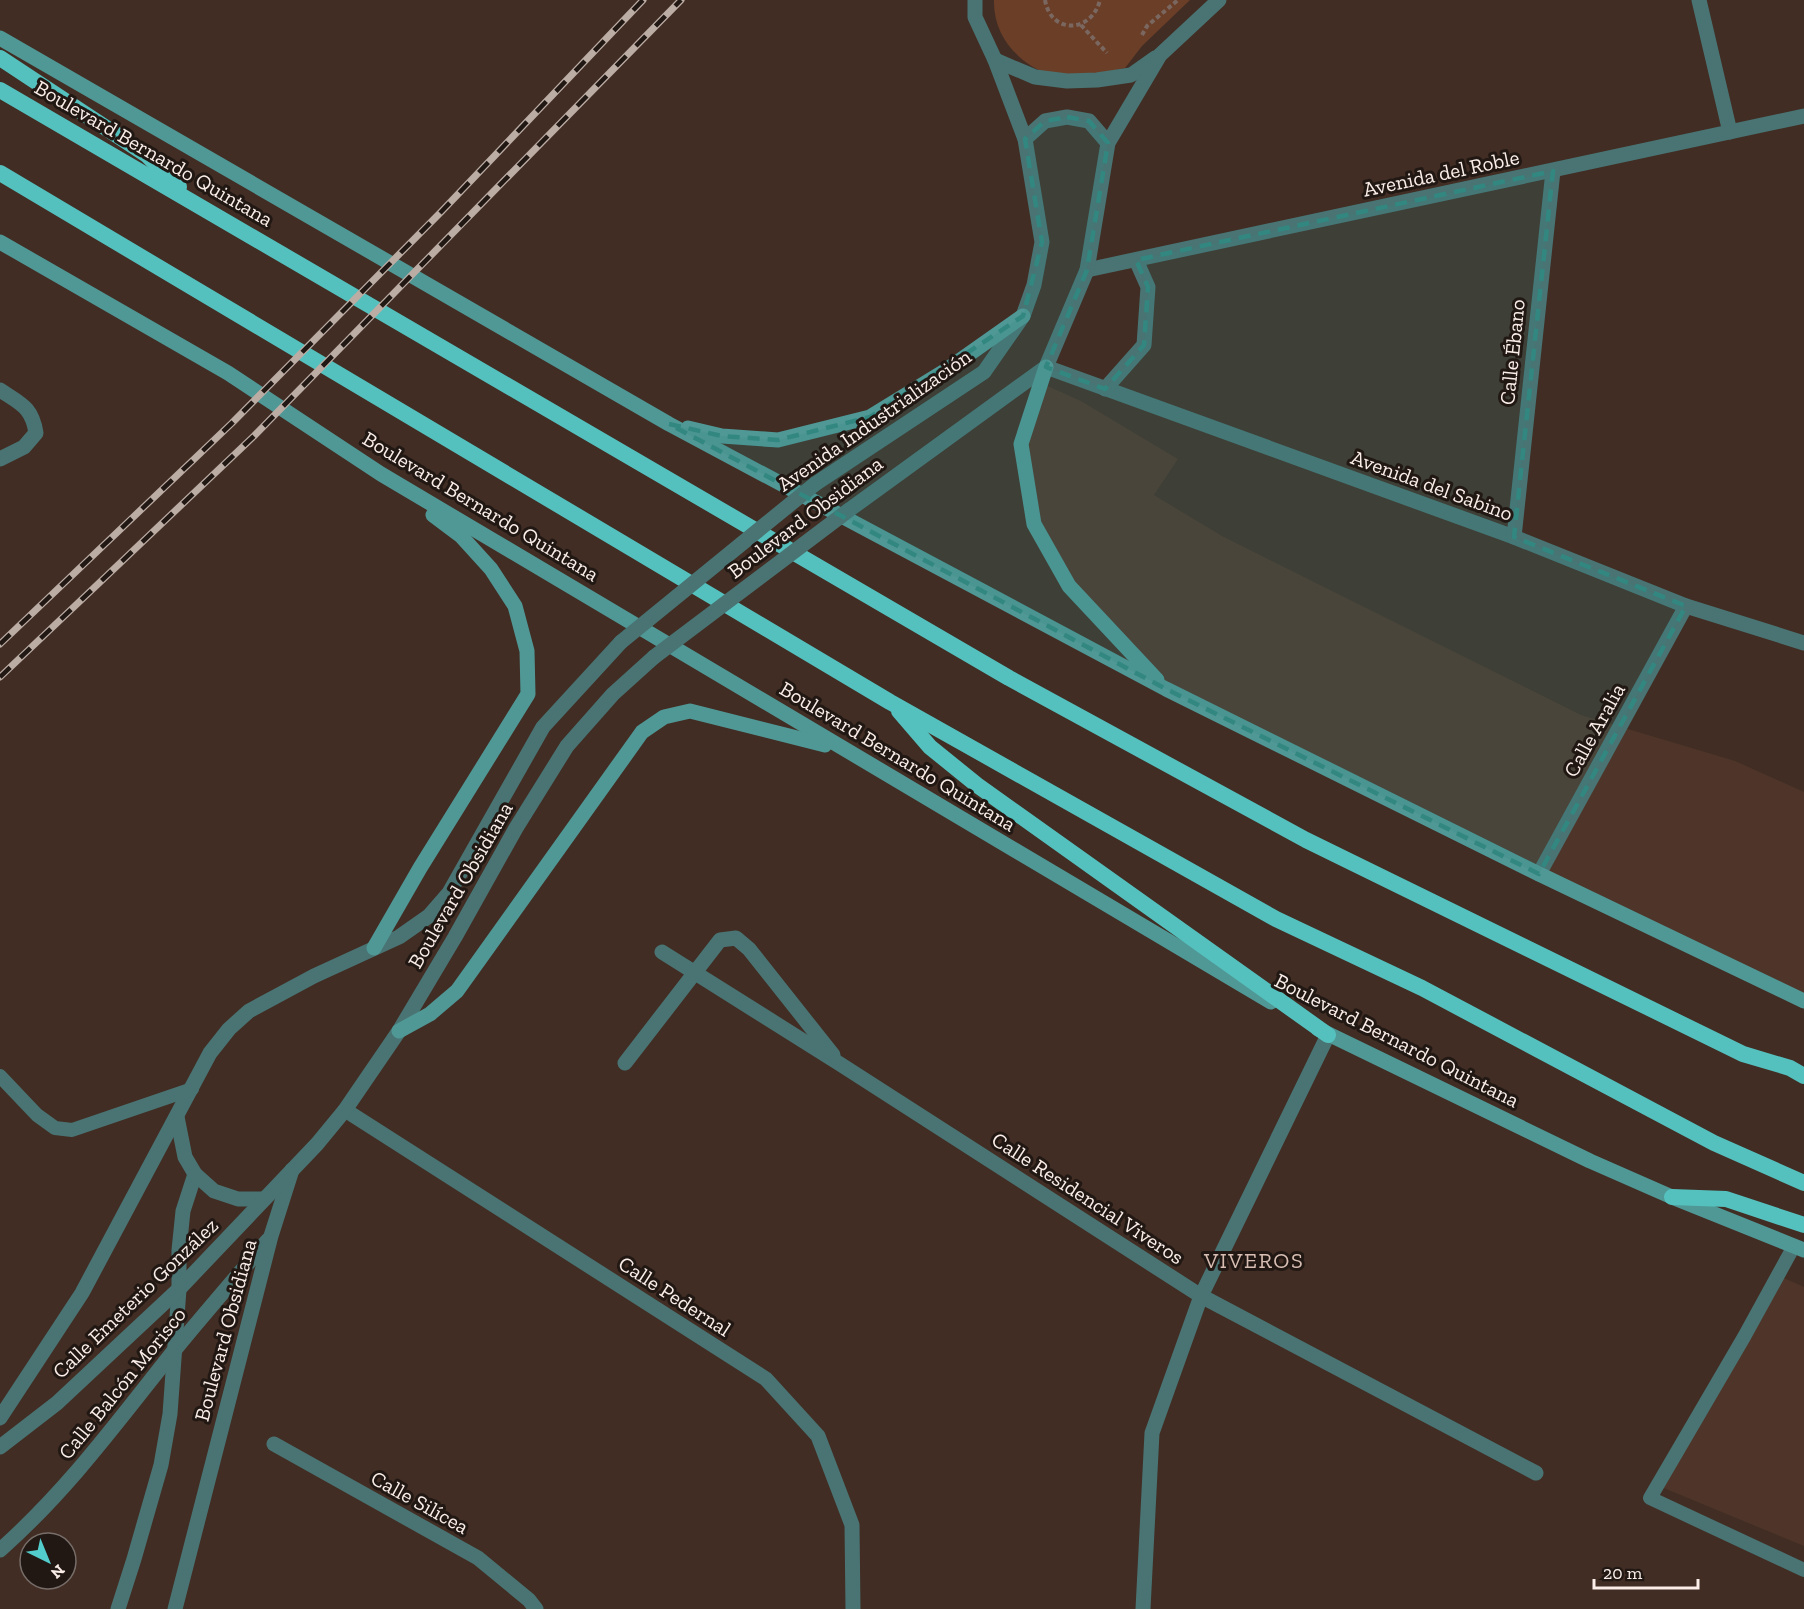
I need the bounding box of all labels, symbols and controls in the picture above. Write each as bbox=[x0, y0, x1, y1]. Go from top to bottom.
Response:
street label: Boulevard Bernardo Quintana bbox=[30, 74, 278, 232]
street label: Avenida del Roble bbox=[1361, 144, 1522, 202]
street label: Calle Ébano bbox=[1494, 298, 1530, 406]
street label: Avenida Industrialización bbox=[772, 344, 976, 496]
street label: Boulevard Bernardo Quintana bbox=[358, 426, 604, 586]
street label: Avenida del Sabino bbox=[1348, 444, 1516, 526]
street label: Boulevard Obsidiana bbox=[723, 451, 887, 583]
street label: Boulevard Bernardo Quintana bbox=[775, 676, 1021, 836]
street label: Calle Aralia bbox=[1558, 679, 1630, 781]
street label: Boulevard Obsidiana bbox=[402, 798, 518, 972]
street label: Boulevard Bernardo Quintana bbox=[1271, 967, 1523, 1113]
street label: Calle Residencial Viveros bbox=[987, 1127, 1189, 1269]
street label: Calle Emeterio González bbox=[47, 1212, 223, 1383]
street label: Boulevard Obsidiana bbox=[189, 1236, 261, 1424]
district label: VIVEROS bbox=[1203, 1247, 1304, 1274]
street label: Calle Pedernal bbox=[614, 1250, 736, 1342]
street label: Calle Balcón Morisco bbox=[53, 1302, 191, 1464]
street label: Calle Silícea bbox=[367, 1465, 473, 1539]
north arrow bbox=[18, 1531, 78, 1591]
scale bar bbox=[1594, 1552, 1698, 1590]
text: N bbox=[47, 1561, 69, 1583]
text: 20 m bbox=[1603, 1562, 1643, 1584]

